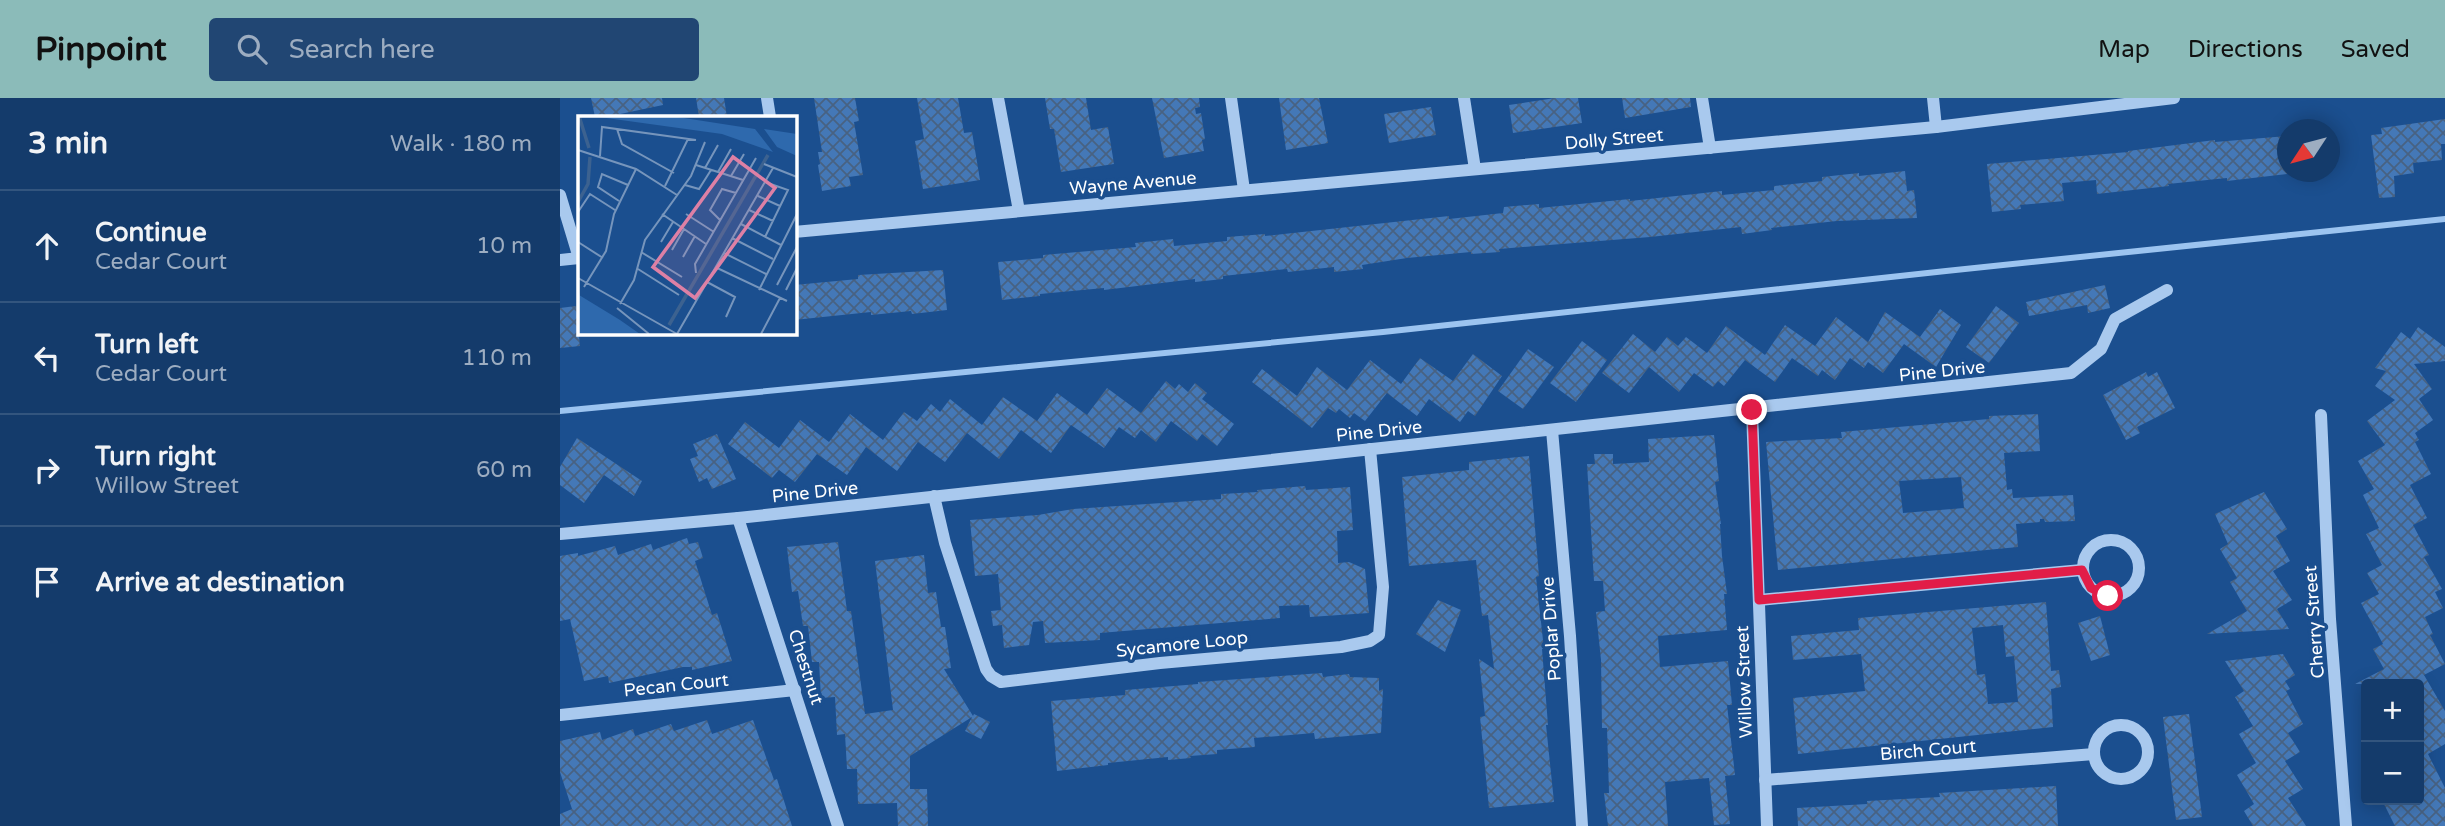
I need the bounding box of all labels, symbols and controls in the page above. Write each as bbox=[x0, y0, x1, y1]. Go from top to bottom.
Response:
search box bbox=[209, 18, 699, 81]
text: Pinpoint bbox=[35, 30, 167, 69]
icon: search bbox=[233, 30, 271, 68]
text: Search here bbox=[289, 34, 435, 65]
text: Map bbox=[2098, 35, 2150, 64]
text: Directions bbox=[2188, 35, 2303, 64]
text: Saved bbox=[2341, 35, 2410, 64]
inset map bbox=[578, 116, 796, 334]
north arrow bbox=[2277, 119, 2340, 182]
street label: Dolly Street bbox=[1564, 124, 1664, 154]
text: 3 min bbox=[28, 125, 108, 162]
text: Walk · 180 m bbox=[390, 130, 532, 158]
street label: Wayne Avenue bbox=[1069, 166, 1197, 200]
text: Continue bbox=[95, 217, 207, 248]
icon: ahead bbox=[28, 227, 66, 265]
text: 10 m bbox=[476, 232, 532, 260]
text: Cedar Court bbox=[95, 248, 227, 276]
text: Turn left bbox=[95, 329, 198, 360]
icon: left bbox=[28, 339, 66, 377]
text: 110 m bbox=[462, 344, 532, 372]
street label: Pine Drive bbox=[1898, 356, 1986, 386]
text: Cedar Court bbox=[95, 360, 227, 388]
route end bbox=[1736, 394, 1767, 425]
street label: Pine Drive bbox=[1335, 416, 1423, 446]
text: Turn right bbox=[95, 441, 216, 472]
icon: right bbox=[28, 451, 66, 489]
text: 60 m bbox=[476, 456, 532, 484]
text: Willow Street bbox=[95, 472, 239, 500]
street label: Pine Drive bbox=[771, 477, 859, 507]
icon: arrive bbox=[28, 563, 66, 601]
street label: Cherry Street bbox=[2299, 565, 2329, 679]
text: Arrive at destination bbox=[95, 567, 345, 598]
street label: Poplar Drive bbox=[1536, 576, 1566, 682]
route start bbox=[2092, 580, 2123, 611]
street label: Willow Street bbox=[1731, 625, 1757, 739]
street label: Sycamore Loop bbox=[1115, 626, 1249, 662]
street label: Chestnut bbox=[784, 627, 829, 708]
street label: Pecan Court bbox=[622, 669, 730, 701]
map controls bbox=[2361, 679, 2424, 805]
button: + bbox=[2361, 679, 2424, 742]
street label: Birch Court bbox=[1879, 735, 1977, 765]
button: − bbox=[2361, 742, 2424, 805]

